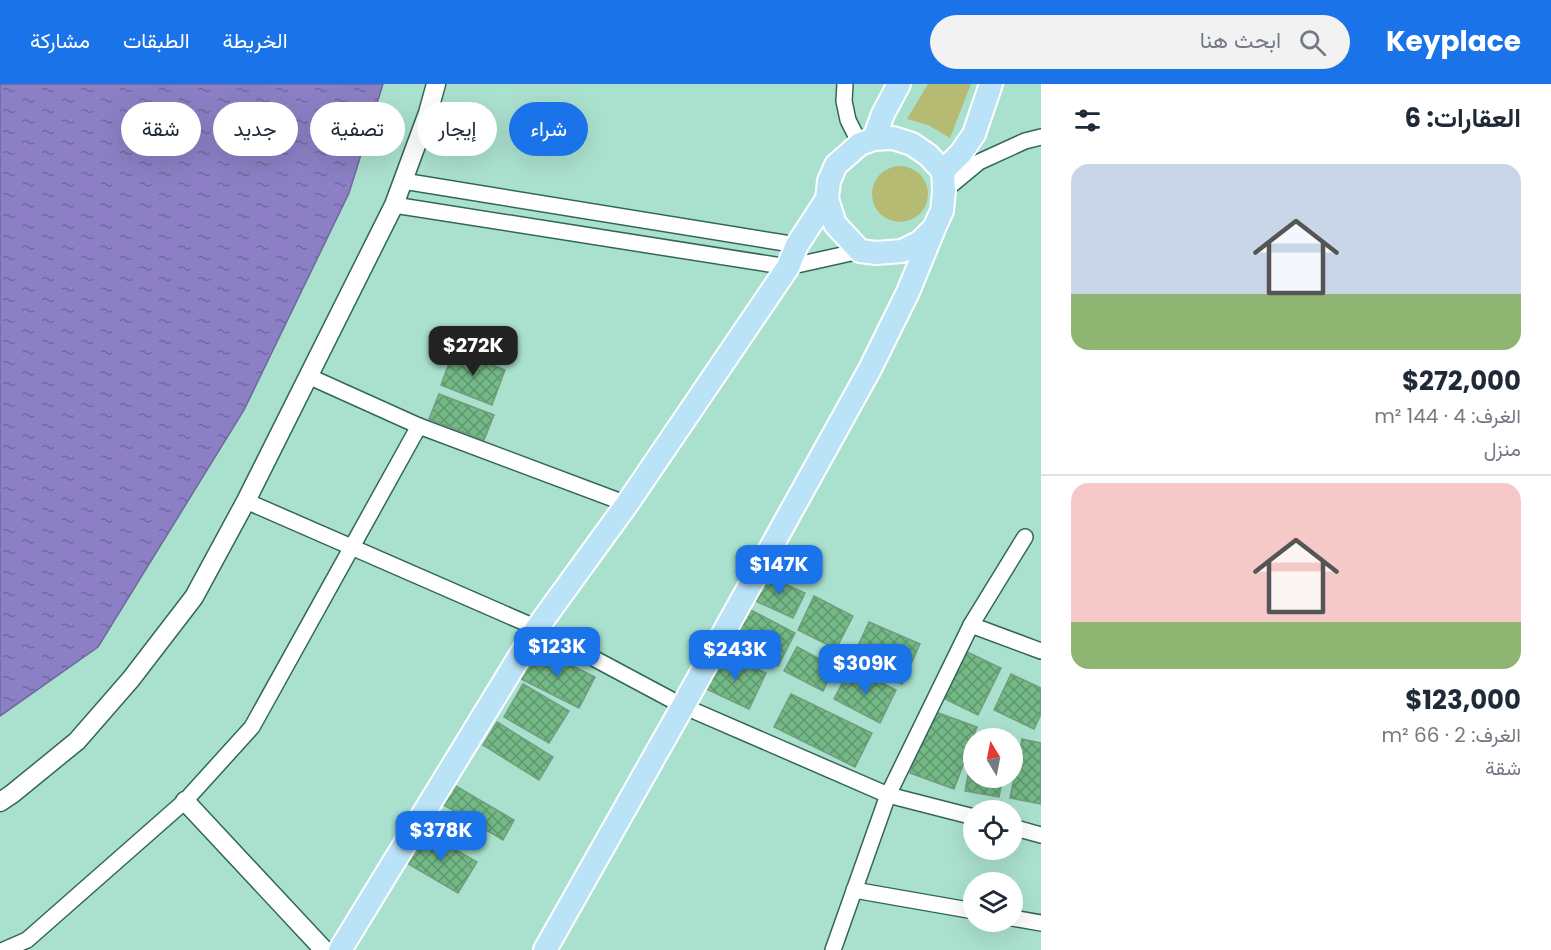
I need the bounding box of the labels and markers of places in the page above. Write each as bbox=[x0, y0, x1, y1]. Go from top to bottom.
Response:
pin: $272K bbox=[431, 326, 515, 377]
pin: $147K bbox=[737, 545, 821, 596]
pin: $123K bbox=[515, 627, 599, 678]
pin: $243K bbox=[693, 630, 777, 681]
pin: $309K bbox=[823, 644, 907, 695]
pin: $378K bbox=[399, 811, 483, 862]

